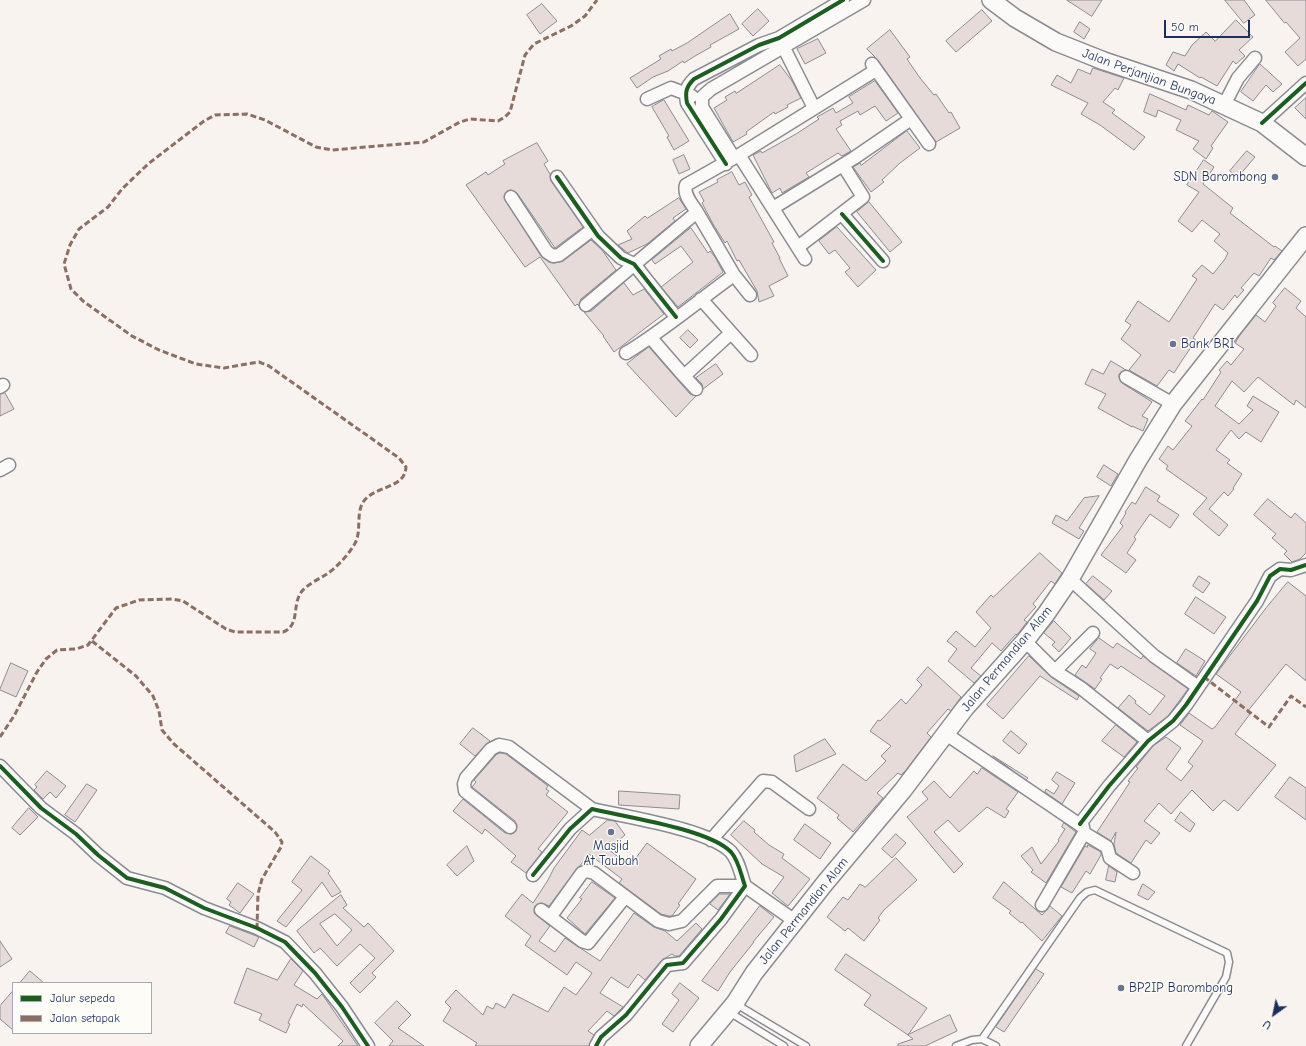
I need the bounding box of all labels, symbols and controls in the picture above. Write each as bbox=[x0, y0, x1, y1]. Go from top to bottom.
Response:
scale bar bbox=[1166, 12, 1252, 38]
text: 50 m bbox=[1171, 20, 1199, 34]
street label: Jalan Perjanjian Bungaya bbox=[1080, 46, 1218, 108]
place label: SDN Barombong bbox=[1174, 169, 1267, 185]
marker: SDN Barombong bbox=[1270, 172, 1280, 182]
place label: Bank BRI bbox=[1181, 336, 1234, 352]
marker: Bank BRI bbox=[1168, 339, 1178, 349]
street label: Jalan Permandian Alam bbox=[958, 603, 1056, 715]
marker: Masjid At Taubah bbox=[606, 827, 616, 837]
place label: Masjid At Taubah bbox=[583, 838, 639, 869]
street label: Jalan Permandian Alam bbox=[756, 855, 852, 967]
place label: BP2IP Barombong bbox=[1129, 980, 1233, 996]
legend bbox=[12, 982, 152, 1034]
marker: BP2IP Barombong bbox=[1116, 983, 1126, 993]
text: Jalur sepeda bbox=[50, 991, 115, 1005]
north arrow bbox=[1254, 994, 1294, 1034]
text: Jalan setapak bbox=[50, 1011, 120, 1025]
text: U bbox=[1261, 1017, 1274, 1032]

